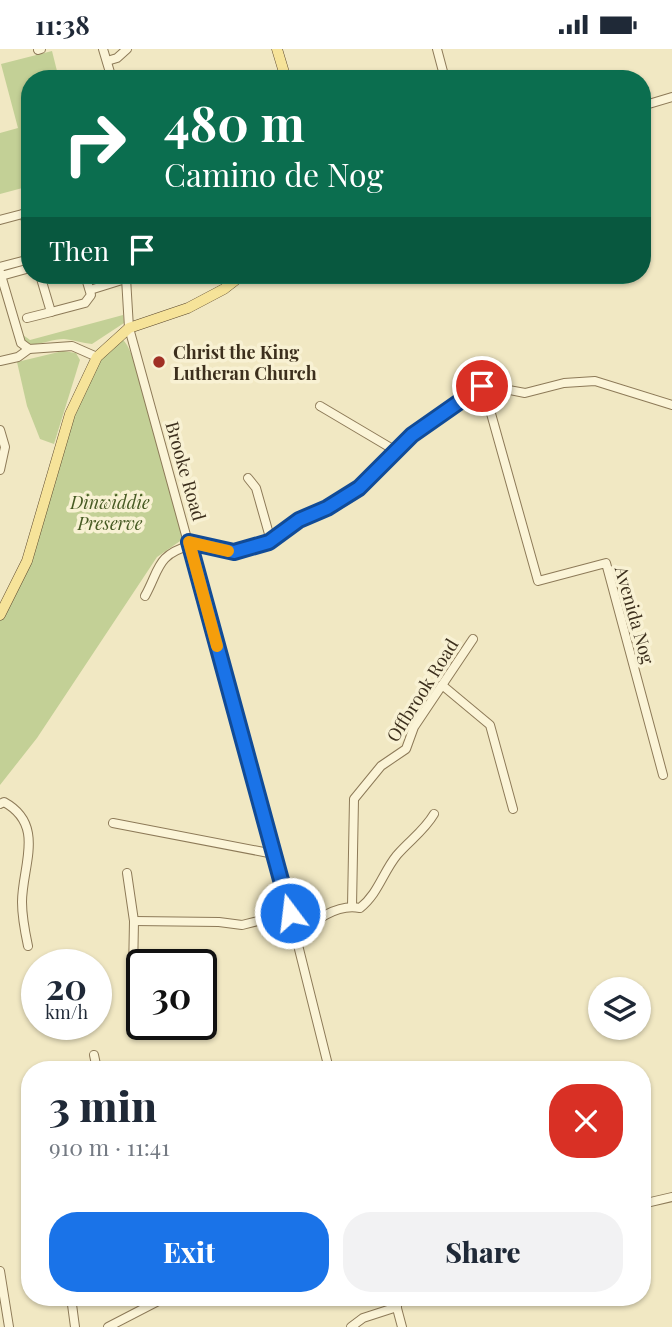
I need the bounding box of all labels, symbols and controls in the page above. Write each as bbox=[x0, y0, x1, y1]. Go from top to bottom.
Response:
text: 11:38 bbox=[35, 7, 90, 42]
text: 480 m bbox=[164, 89, 305, 154]
icon: right bbox=[49, 98, 140, 189]
text: Camino de Nog bbox=[164, 152, 384, 195]
icon: arrive bbox=[123, 231, 161, 269]
text: Then bbox=[49, 233, 109, 268]
place label: Christ the King Lutheran Church bbox=[173, 340, 317, 385]
marker: Christ the King Lutheran Church bbox=[151, 354, 167, 370]
pin bbox=[452, 356, 512, 416]
icon: arrive bbox=[463, 367, 501, 405]
street label: Brooke Road bbox=[160, 419, 212, 524]
park label: Dinwiddie Preserve bbox=[69, 490, 150, 535]
street label: Avenida Nog bbox=[609, 562, 661, 667]
street label: Offbrook Road bbox=[381, 633, 464, 746]
position arrow bbox=[253, 876, 327, 950]
speed limit sign: 30 bbox=[126, 949, 217, 1040]
text: 20 bbox=[46, 962, 87, 1009]
map controls bbox=[588, 977, 651, 1040]
button: layers bbox=[588, 977, 651, 1040]
text: km/h bbox=[45, 1000, 88, 1024]
text: 3 min bbox=[49, 1077, 157, 1133]
button: close bbox=[549, 1084, 623, 1158]
text: 910 m · 11:41 bbox=[49, 1131, 170, 1162]
button: Exit bbox=[49, 1212, 329, 1292]
button: Share bbox=[343, 1212, 623, 1292]

